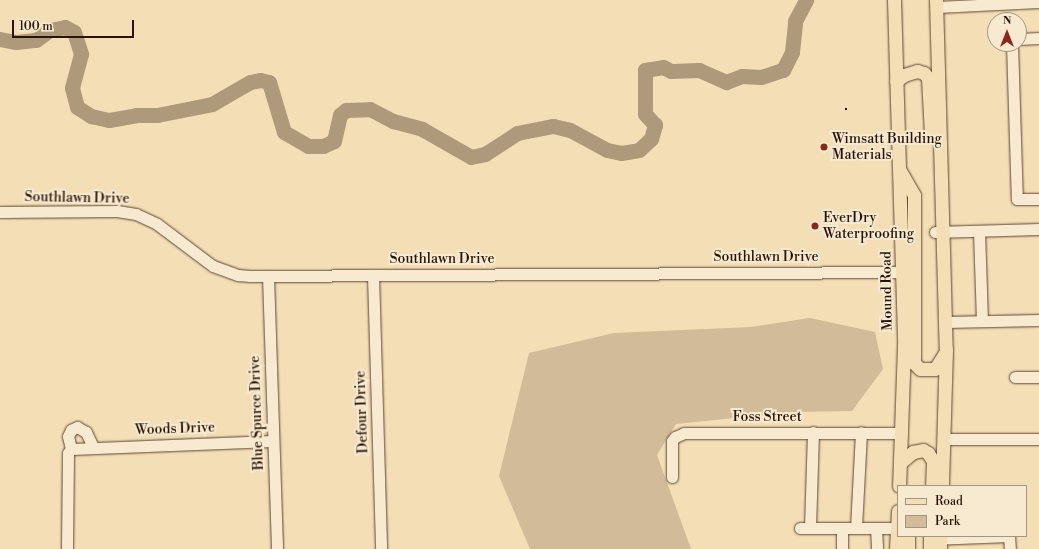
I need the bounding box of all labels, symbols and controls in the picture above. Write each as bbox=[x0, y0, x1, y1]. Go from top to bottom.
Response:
scale bar bbox=[14, 12, 136, 38]
north arrow bbox=[987, 12, 1027, 52]
text: N bbox=[1003, 14, 1011, 28]
text: 100 m bbox=[19, 19, 53, 34]
place label: Wimsatt Building Materials bbox=[832, 131, 942, 164]
marker: Wimsatt Building Materials bbox=[819, 142, 829, 152]
street label: Southlawn Drive bbox=[24, 189, 130, 207]
place label: EverDry Waterproofing bbox=[823, 210, 914, 242]
marker: EverDry Waterproofing bbox=[810, 221, 820, 231]
street label: Southlawn Drive bbox=[714, 249, 818, 265]
street label: Southlawn Drive bbox=[390, 251, 494, 267]
street label: Mound Road bbox=[878, 251, 896, 331]
street label: Blue Spurce Drive bbox=[247, 355, 267, 471]
street label: Defour Drive bbox=[352, 370, 372, 454]
street label: Foss Street bbox=[732, 409, 802, 425]
street label: Woods Drive bbox=[135, 419, 215, 439]
legend bbox=[897, 485, 1027, 537]
text: Road bbox=[935, 494, 963, 509]
text: Park bbox=[935, 514, 960, 529]

